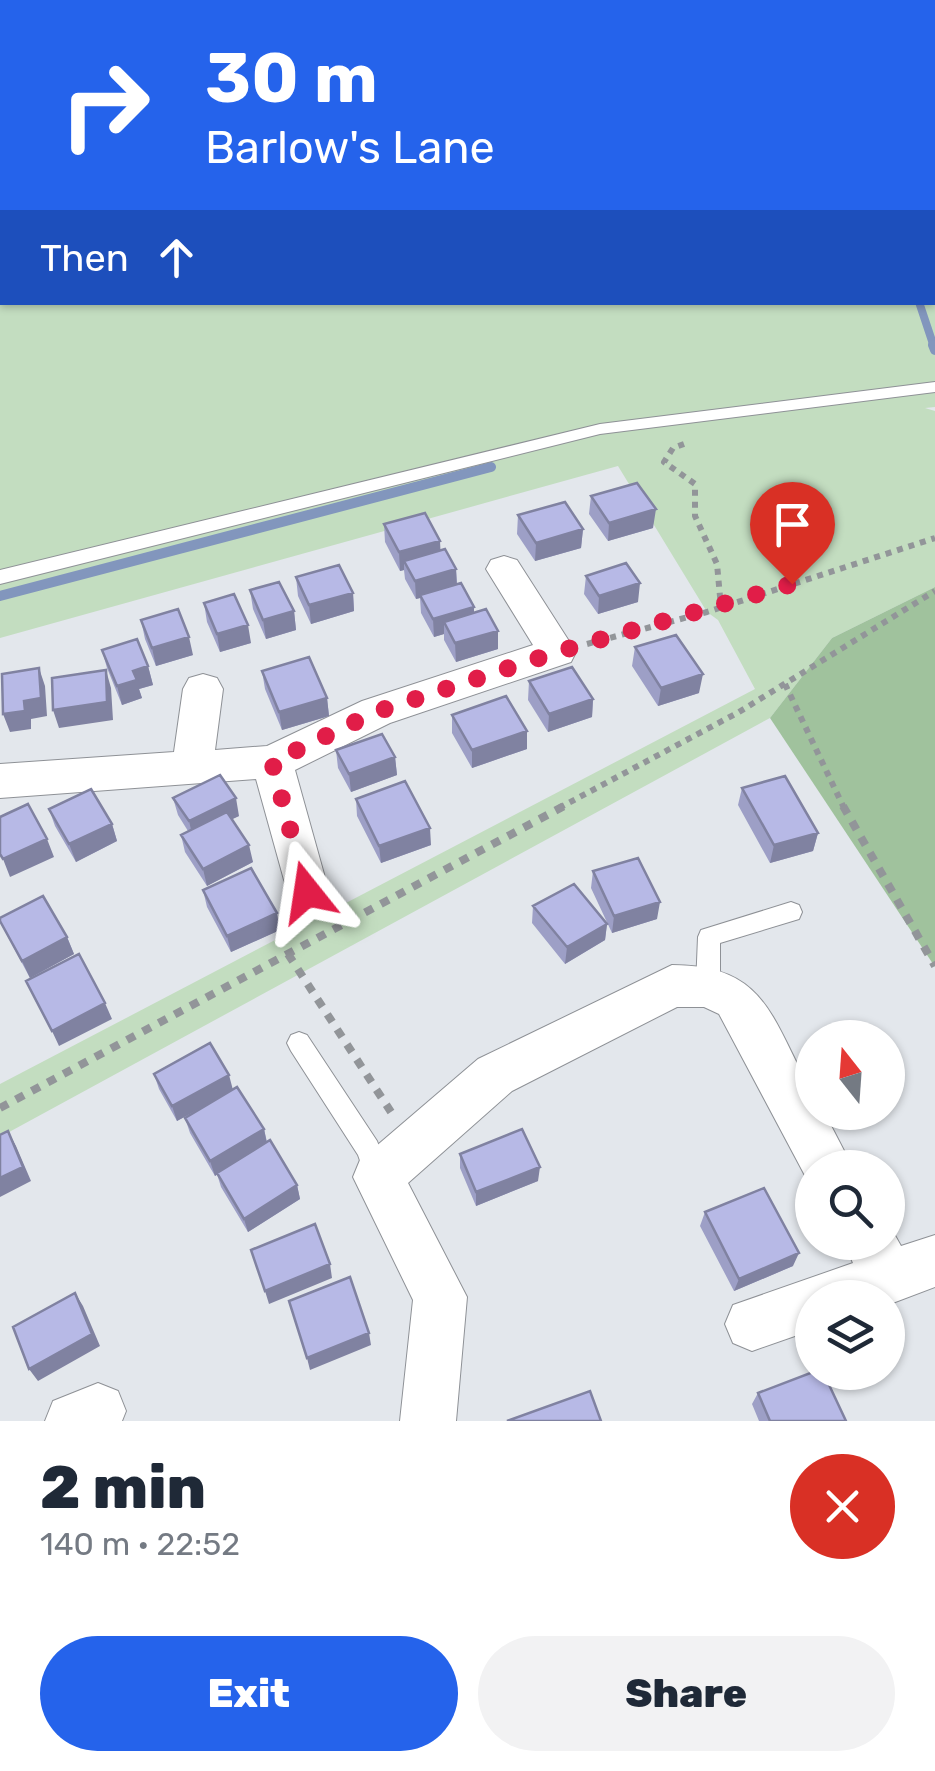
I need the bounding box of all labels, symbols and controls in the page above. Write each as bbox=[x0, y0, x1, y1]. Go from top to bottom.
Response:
text: 30 m bbox=[205, 37, 378, 120]
icon: right bbox=[40, 40, 170, 170]
text: Barlow's Lane bbox=[205, 121, 495, 174]
icon: ahead bbox=[149, 230, 204, 285]
text: Then bbox=[40, 235, 129, 281]
pin bbox=[750, 482, 835, 585]
icon: arrive bbox=[765, 497, 820, 552]
position arrow bbox=[255, 840, 359, 944]
north arrow bbox=[795, 1020, 905, 1130]
map controls bbox=[795, 1020, 905, 1390]
button: search bbox=[795, 1150, 905, 1260]
button: layers bbox=[795, 1280, 905, 1390]
text: 2 min bbox=[40, 1452, 206, 1523]
button: close bbox=[790, 1454, 895, 1559]
text: 140 m · 22:52 bbox=[40, 1525, 240, 1563]
button: Exit bbox=[40, 1636, 458, 1751]
button: Share bbox=[478, 1636, 895, 1751]

